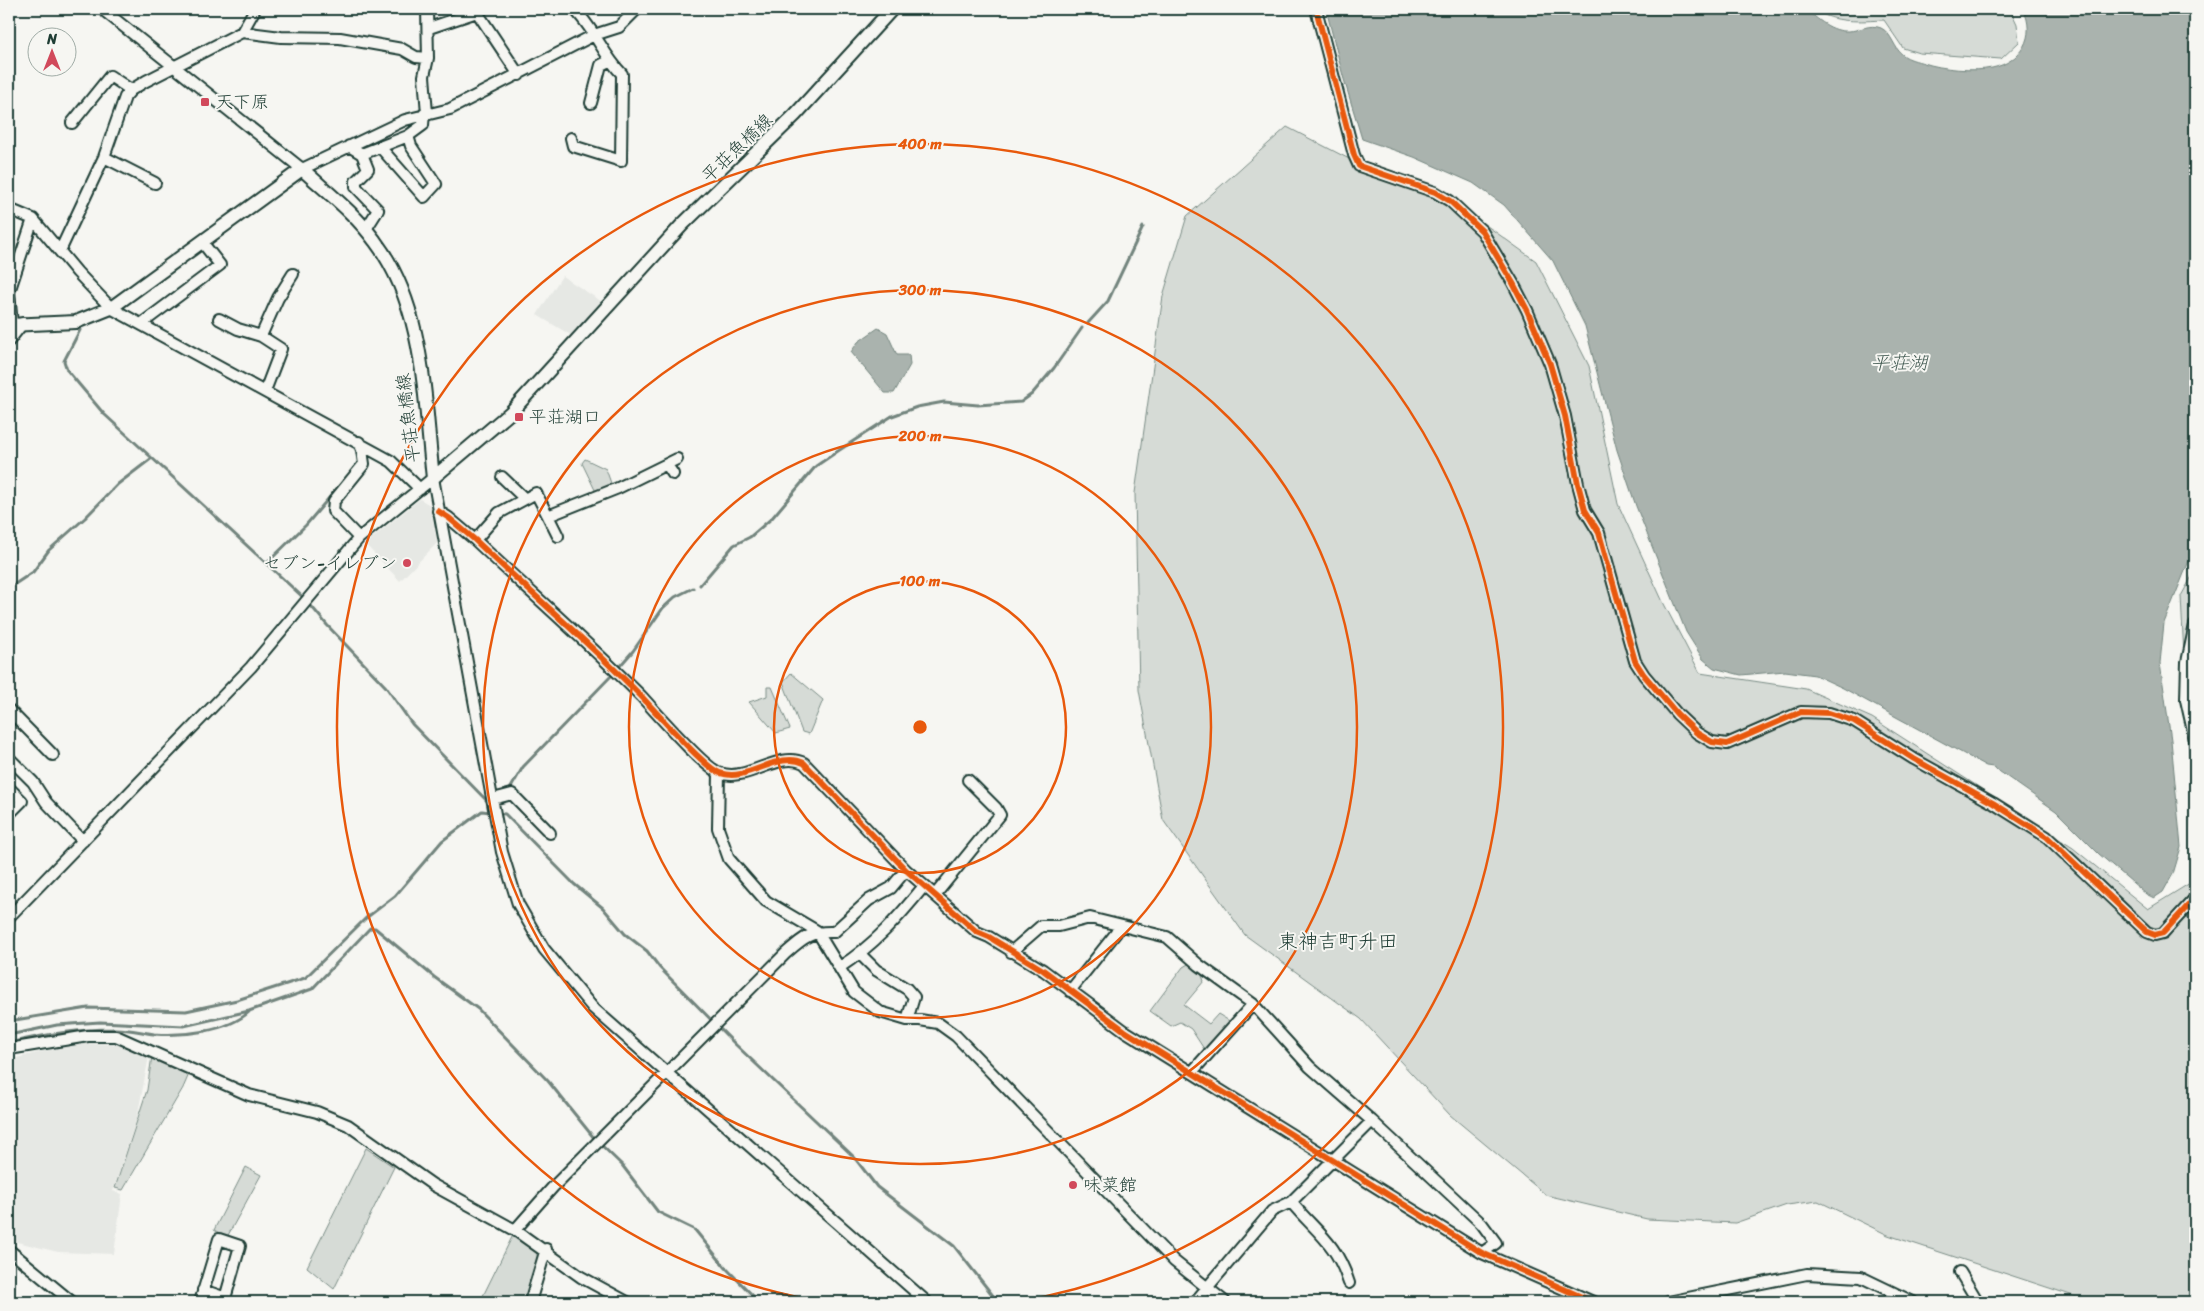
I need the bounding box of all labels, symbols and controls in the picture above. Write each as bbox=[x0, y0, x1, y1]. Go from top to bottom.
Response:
text: N bbox=[46, 27, 57, 52]
north arrow bbox=[28, 28, 78, 78]
place label: 天下原 bbox=[215, 86, 269, 118]
marker: 天下原 bbox=[199, 96, 211, 108]
street label: 平荘魚橋線 bbox=[694, 105, 780, 191]
text: 400 m bbox=[897, 131, 942, 157]
text: 300 m bbox=[898, 277, 942, 303]
water label: 平荘湖 bbox=[1870, 346, 1929, 379]
street label: 平荘魚橋線 bbox=[387, 371, 429, 465]
place label: 平荘湖口 bbox=[529, 401, 601, 433]
marker: 平荘湖口 bbox=[513, 411, 525, 423]
text: 200 m bbox=[897, 423, 942, 449]
place label: セブン-イレブン bbox=[263, 547, 397, 579]
marker: セブン-イレブン bbox=[401, 557, 413, 569]
text: 100 m bbox=[900, 568, 941, 594]
centre of rings bbox=[911, 718, 929, 736]
district label: 東神吉町升田 bbox=[1278, 924, 1398, 959]
place label: 味菜館 bbox=[1083, 1169, 1137, 1201]
marker: 味菜館 bbox=[1067, 1179, 1079, 1191]

